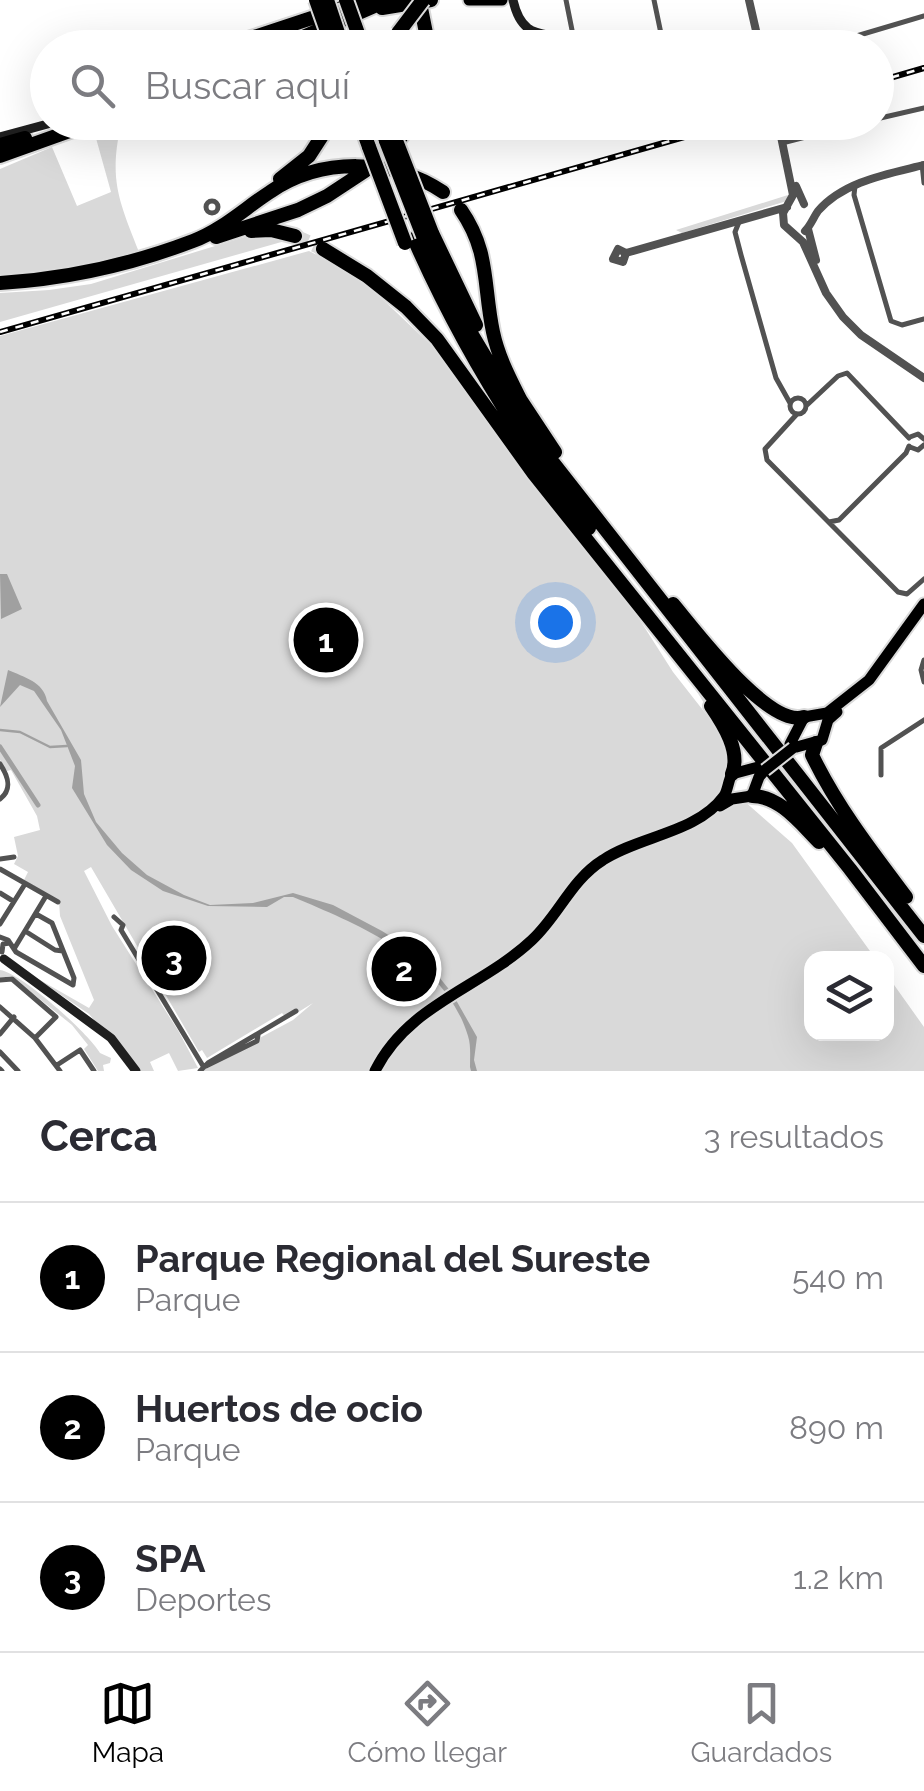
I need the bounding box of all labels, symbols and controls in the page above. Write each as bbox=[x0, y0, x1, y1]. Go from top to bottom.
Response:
search box bbox=[30, 30, 894, 140]
icon: search bbox=[65, 58, 120, 113]
text: Buscar aquí bbox=[145, 63, 350, 108]
your location bbox=[530, 597, 581, 648]
pin: 1 bbox=[294, 602, 358, 678]
pin: 3 bbox=[142, 920, 206, 996]
pin: 2 bbox=[372, 932, 436, 1006]
map controls bbox=[804, 951, 894, 1041]
button: layers bbox=[804, 951, 894, 1041]
text: Cerca bbox=[40, 1112, 158, 1161]
text: 3 resultados bbox=[704, 1118, 884, 1155]
text: Parque Regional del Sureste bbox=[135, 1236, 650, 1281]
text: 1 bbox=[65, 1259, 80, 1296]
text: 540 m bbox=[792, 1259, 884, 1296]
text: Parque bbox=[135, 1281, 240, 1318]
text: Huertos de ocio bbox=[135, 1386, 423, 1431]
text: 2 bbox=[63, 1409, 82, 1446]
text: 890 m bbox=[789, 1409, 884, 1446]
text: Parque bbox=[135, 1431, 240, 1468]
text: SPA bbox=[135, 1536, 206, 1581]
text: 3 bbox=[64, 1559, 81, 1596]
text: 1.2 km bbox=[793, 1559, 884, 1596]
text: Deportes bbox=[135, 1581, 271, 1618]
tab: Mapa bbox=[92, 1676, 164, 1769]
tab: Cómo llegar bbox=[348, 1676, 507, 1769]
tab: Guardados bbox=[691, 1676, 832, 1769]

